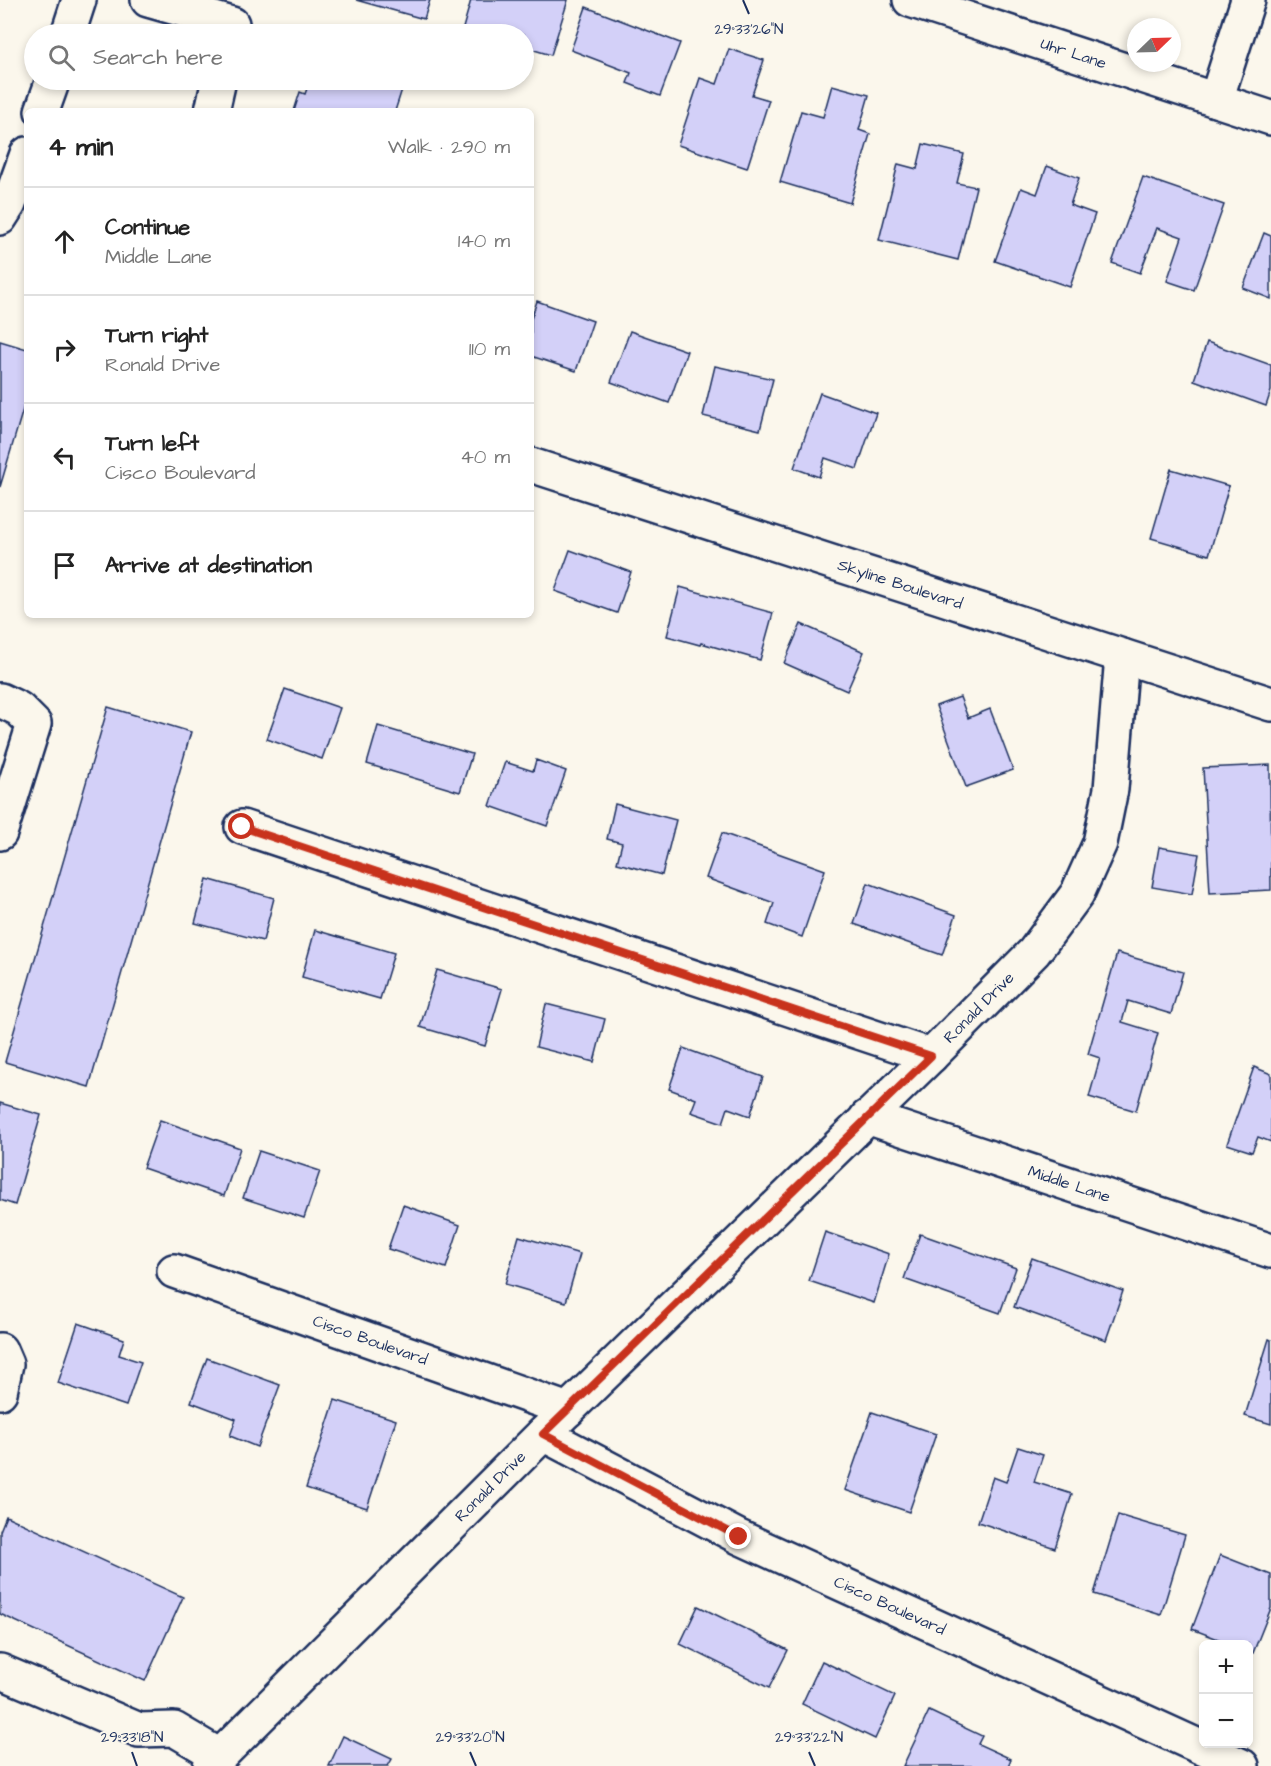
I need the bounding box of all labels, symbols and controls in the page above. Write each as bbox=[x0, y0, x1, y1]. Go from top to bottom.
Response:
north arrow bbox=[1127, 18, 1181, 72]
text: 29°33'26"N bbox=[714, 19, 784, 40]
search box bbox=[24, 24, 534, 90]
street label: Uhr Lane bbox=[1038, 32, 1110, 75]
icon: search bbox=[45, 41, 78, 74]
text: Search here bbox=[93, 42, 223, 73]
text: 4 min bbox=[48, 129, 113, 165]
text: Walk · 290 m bbox=[388, 133, 510, 161]
text: Continue bbox=[105, 212, 190, 243]
icon: ahead bbox=[48, 225, 81, 258]
text: 140 m bbox=[458, 227, 510, 255]
text: Middle Lane bbox=[105, 243, 212, 271]
text: Turn right bbox=[105, 320, 208, 351]
icon: right bbox=[48, 333, 81, 366]
text: 110 m bbox=[469, 335, 510, 363]
text: Ronald Drive bbox=[105, 351, 220, 379]
text: Turn left bbox=[105, 428, 199, 459]
icon: left bbox=[48, 441, 81, 474]
text: 40 m bbox=[460, 443, 510, 471]
text: Cisco Boulevard bbox=[105, 459, 256, 487]
icon: arrive bbox=[48, 549, 81, 582]
text: Arrive at destination bbox=[105, 550, 312, 581]
street label: Skyline Boulevard bbox=[835, 554, 965, 615]
route start bbox=[228, 813, 254, 839]
street label: Ronald Drive bbox=[939, 967, 1019, 1048]
street label: Middle Lane bbox=[1025, 1160, 1114, 1208]
street label: Cisco Boulevard bbox=[310, 1310, 431, 1371]
street label: Ronald Drive bbox=[450, 1446, 531, 1527]
route end bbox=[725, 1523, 751, 1549]
street label: Cisco Boulevard bbox=[830, 1571, 949, 1641]
map controls bbox=[1199, 1640, 1253, 1748]
button: + bbox=[1199, 1640, 1253, 1694]
button: − bbox=[1199, 1694, 1253, 1748]
text: 29°33'18"N bbox=[101, 1727, 163, 1748]
text: 29°33'20"N bbox=[435, 1727, 505, 1748]
text: 29°33'22"N bbox=[775, 1727, 843, 1748]

